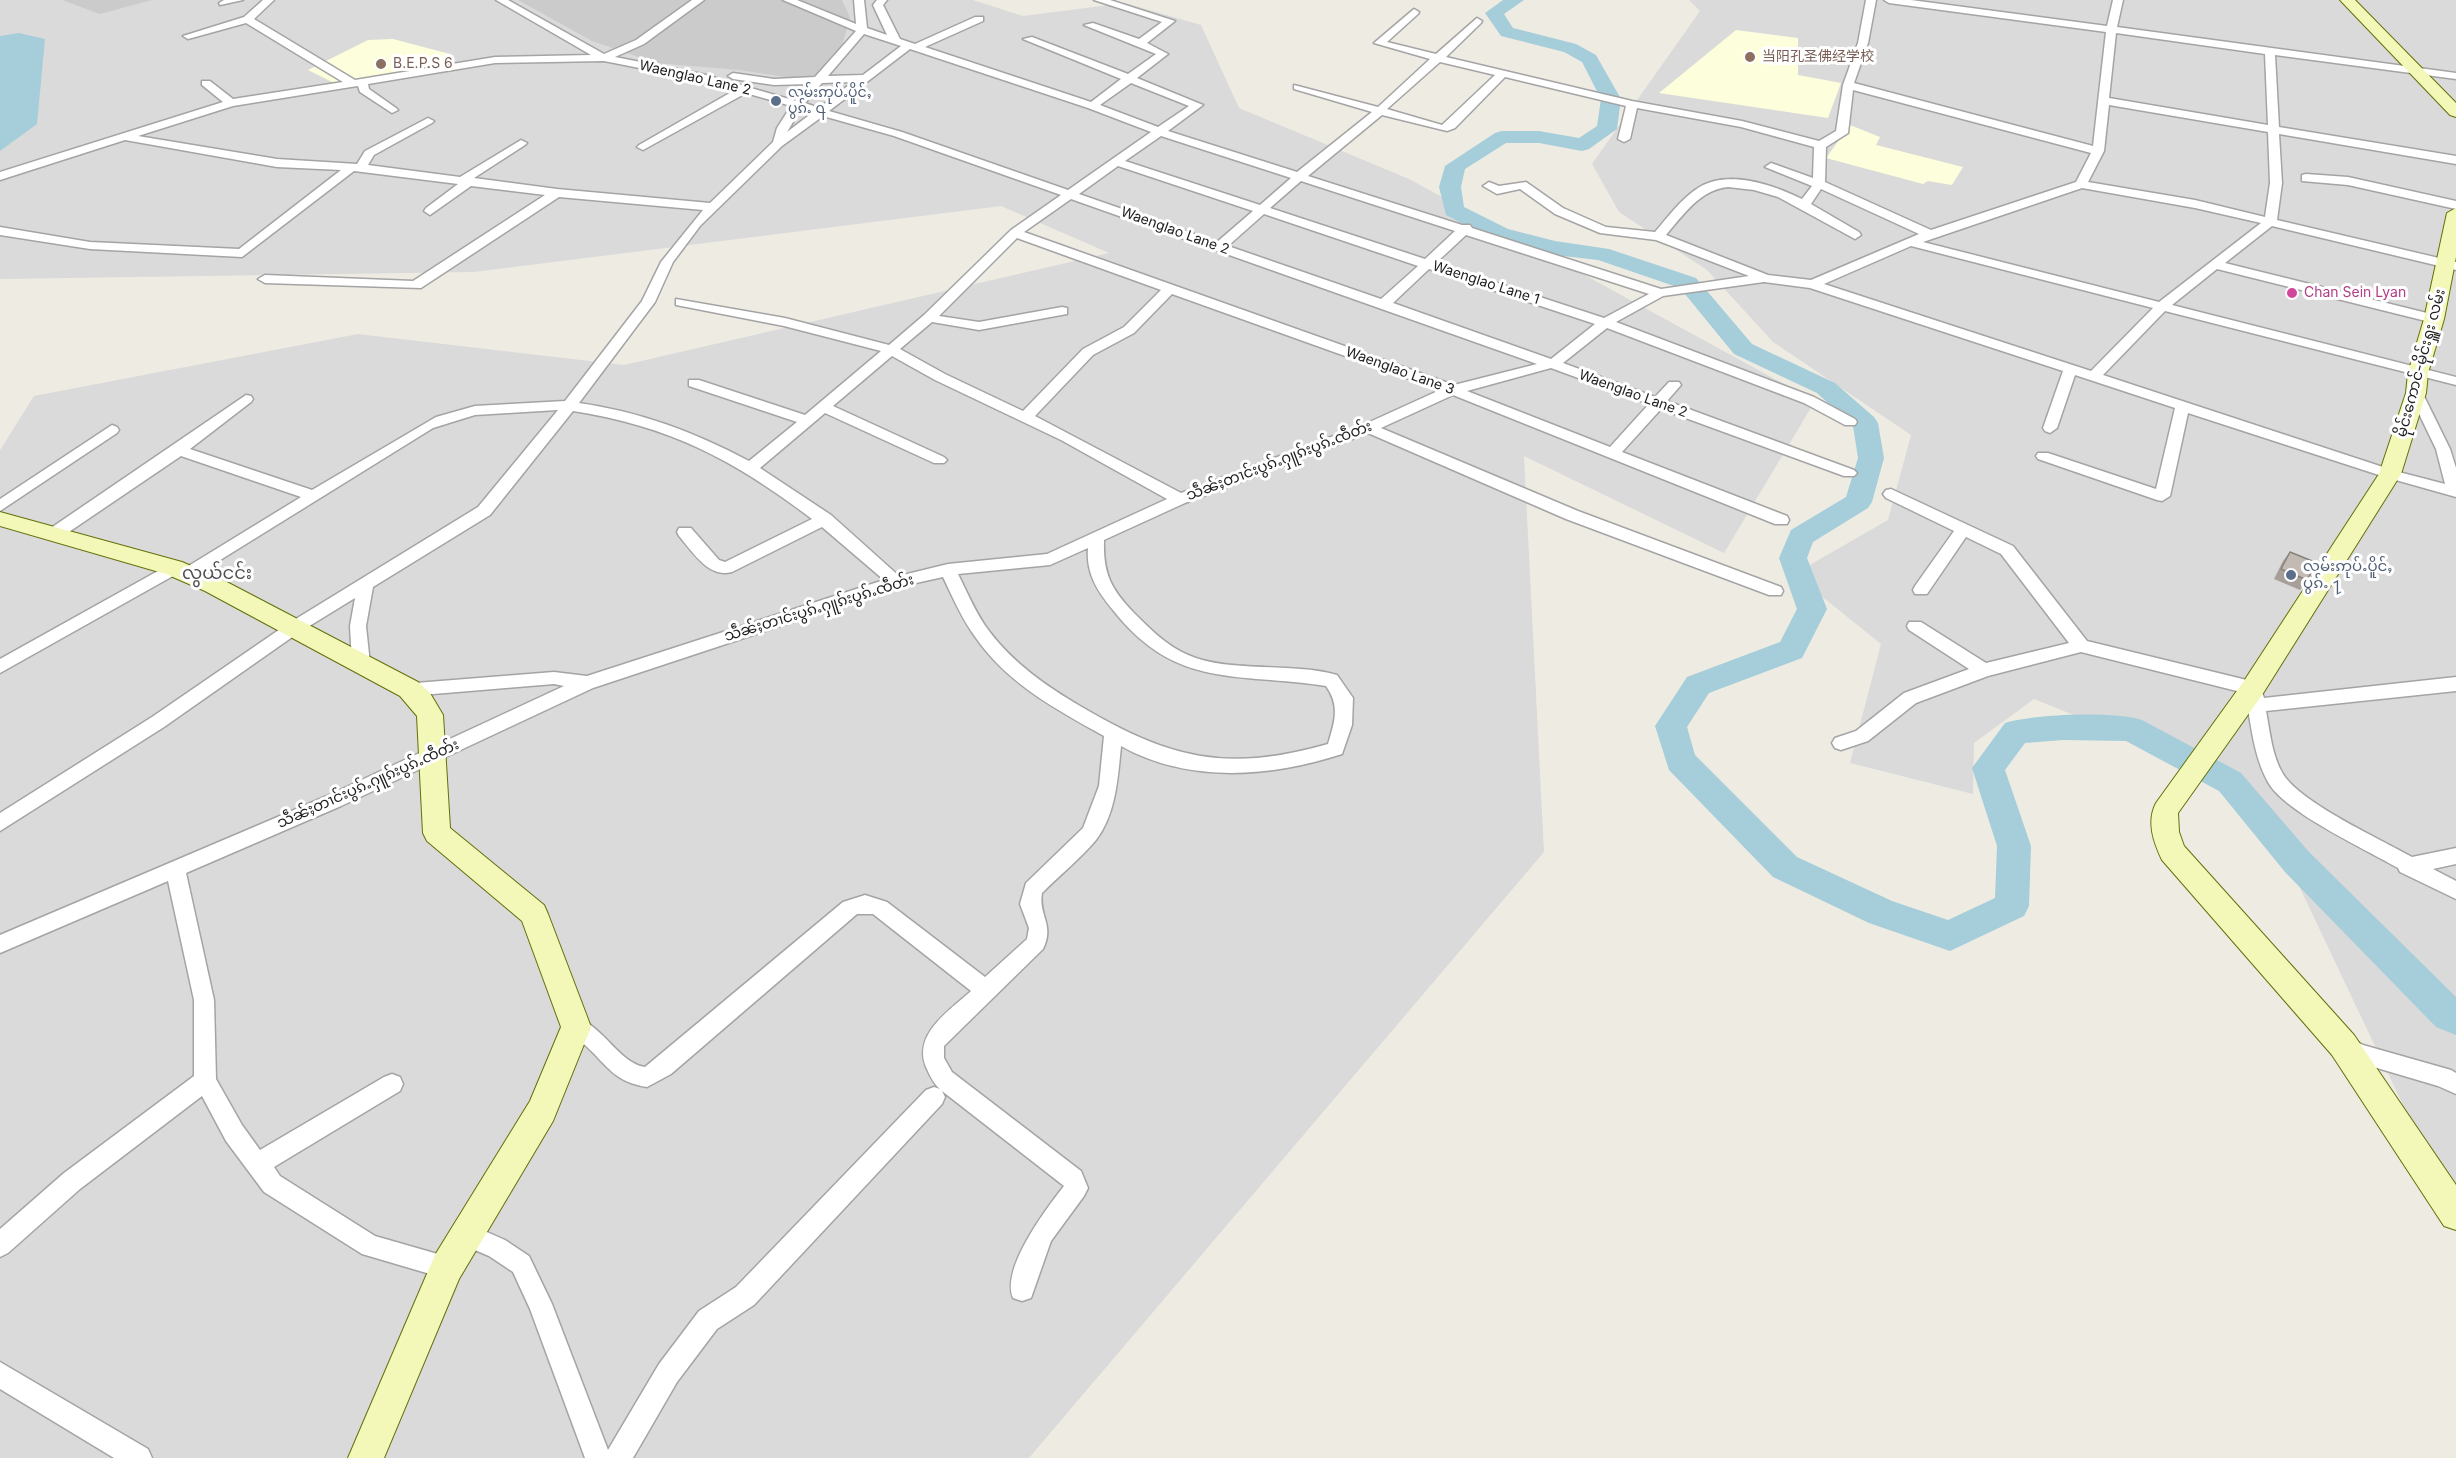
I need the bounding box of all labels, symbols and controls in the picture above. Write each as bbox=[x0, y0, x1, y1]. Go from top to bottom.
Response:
place label: 当阳孔圣佛经学校 bbox=[1762, 49, 1874, 65]
marker: 当阳孔圣佛经学校 bbox=[1743, 50, 1757, 64]
place label: B.E.P.S 6 bbox=[393, 56, 453, 72]
marker: B.E.P.S 6 bbox=[374, 57, 388, 71]
street label: Waenglao Lane 2 bbox=[637, 57, 753, 99]
place label: လုမ်းဢုပ်ႉပိူင်ႇ ပွၵ်ႉ ႖ bbox=[788, 85, 872, 118]
marker: လုမ်းဢုပ်ႉပိူင်ႇ ပွၵ်ႉ ႖ bbox=[769, 94, 783, 108]
street label: Waenglao Lane 2 bbox=[1118, 204, 1232, 258]
street label: Waenglao Lane 1 bbox=[1430, 258, 1542, 308]
place label: Chan Sein Lyan bbox=[2304, 285, 2406, 301]
marker: Chan Sein Lyan bbox=[2285, 286, 2299, 300]
street label: မိုင်းကောင်-မိုင်းရှူး လမ်း bbox=[2393, 287, 2449, 439]
street label: Waenglao Lane 3 bbox=[1343, 344, 1457, 398]
street label: Waenglao Lane 2 bbox=[1576, 367, 1690, 421]
street label: သဵၼ်ႈတၢင်းပွၵ်ႉႁူၵ်းပွၵ်ႉၸဵတ်း bbox=[1184, 417, 1374, 505]
place label: လုမ်းဢုပ်ႉပိူင်ႇ ပွၵ်ႉ ႑ bbox=[2303, 557, 2392, 592]
district label: လွယ်ငင်း bbox=[182, 563, 252, 585]
marker: လုမ်းဢုပ်ႉပိူင်ႇ ပွၵ်ႉ ႑ bbox=[2284, 568, 2298, 582]
street label: သဵၼ်ႈတၢင်းပွၵ်ႉႁူၵ်းပွၵ်ႉၸဵတ်း bbox=[722, 571, 916, 645]
street label: သဵၼ်ႈတၢင်းပွၵ်ႉႁူၵ်းပွၵ်ႉၸဵတ်း bbox=[274, 736, 462, 832]

